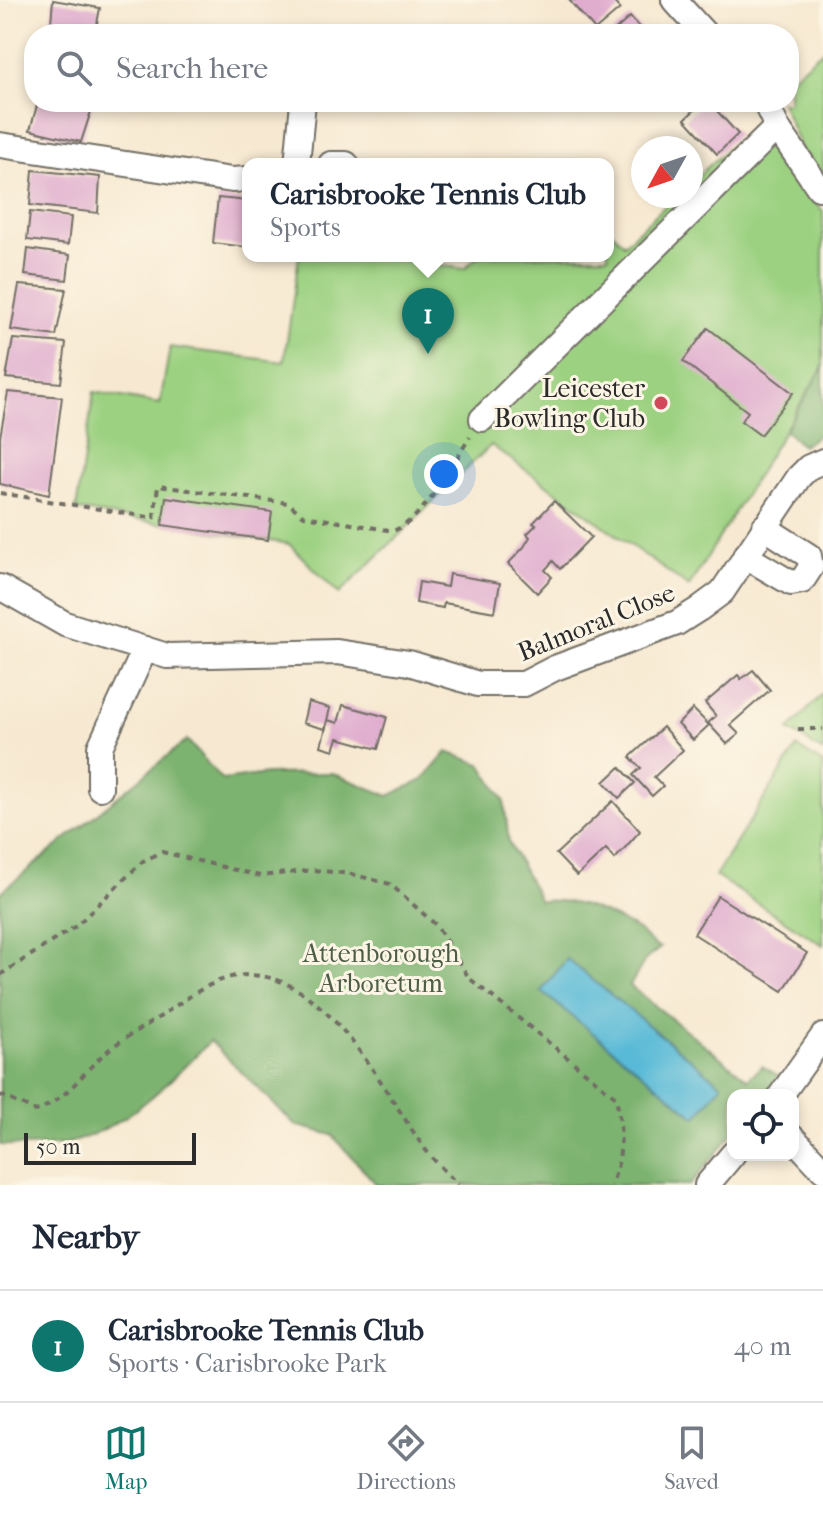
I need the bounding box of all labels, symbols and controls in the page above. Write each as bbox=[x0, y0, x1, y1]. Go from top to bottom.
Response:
search box bbox=[24, 24, 799, 112]
icon: search bbox=[52, 46, 96, 90]
text: Search here bbox=[116, 51, 268, 86]
north arrow bbox=[631, 136, 703, 208]
popup bbox=[242, 158, 614, 262]
text: Carisbrooke Tennis Club bbox=[270, 177, 586, 212]
text: Sports bbox=[270, 212, 341, 243]
pin: 1 bbox=[402, 288, 454, 354]
place label: Leicester Bowling Club bbox=[494, 373, 645, 434]
marker: Leicester Bowling Club bbox=[652, 394, 670, 412]
your location bbox=[424, 454, 464, 494]
street label: Balmoral Close bbox=[513, 577, 679, 668]
park label: Attenborough Arboretum bbox=[302, 938, 460, 999]
map controls bbox=[727, 1089, 799, 1161]
button: locate bbox=[727, 1089, 799, 1161]
scale bar bbox=[24, 1129, 196, 1165]
text: 50 m bbox=[36, 1134, 81, 1160]
text: Nearby bbox=[32, 1217, 139, 1257]
text: Carisbrooke Tennis Club bbox=[108, 1313, 424, 1348]
text: 1 bbox=[53, 1331, 63, 1362]
text: 40 m bbox=[734, 1331, 791, 1362]
text: Sports · Carisbrooke Park bbox=[108, 1348, 387, 1379]
tab: Map bbox=[104, 1421, 148, 1495]
tab: Directions bbox=[357, 1421, 456, 1495]
tab: Saved bbox=[664, 1421, 719, 1495]

